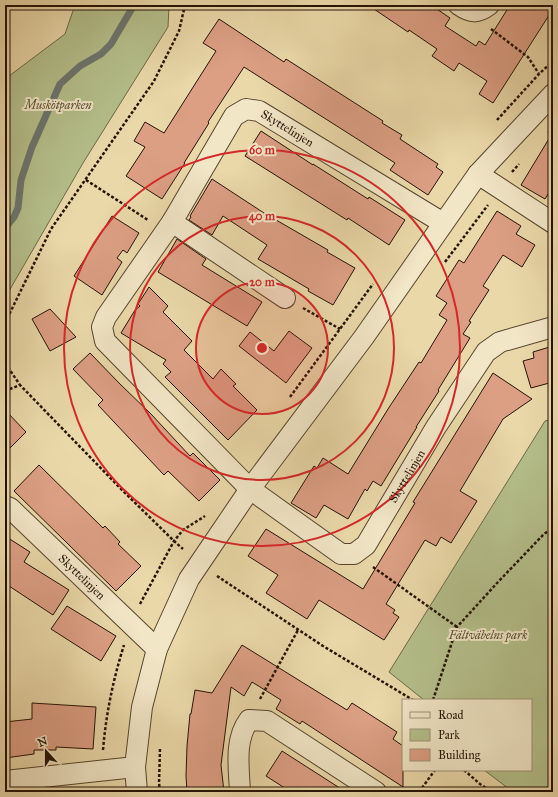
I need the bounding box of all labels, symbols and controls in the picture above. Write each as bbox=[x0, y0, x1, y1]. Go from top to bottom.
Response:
park label: Muskötparken bbox=[23, 98, 92, 113]
street label: Skyttelinjen bbox=[258, 107, 317, 150]
text: 60 m bbox=[249, 143, 276, 157]
text: 40 m bbox=[249, 209, 276, 224]
text: 20 m bbox=[249, 275, 276, 289]
centre of rings bbox=[255, 341, 269, 355]
street label: Skyttelinjen bbox=[386, 447, 428, 505]
street label: Skyttelinjen bbox=[56, 551, 108, 603]
park label: Fältväbelns park bbox=[448, 628, 528, 643]
legend bbox=[402, 699, 532, 771]
text: Road bbox=[438, 708, 464, 722]
text: Park bbox=[438, 728, 460, 742]
north arrow bbox=[26, 731, 66, 771]
text: N bbox=[36, 734, 50, 750]
text: Building bbox=[438, 748, 481, 763]

